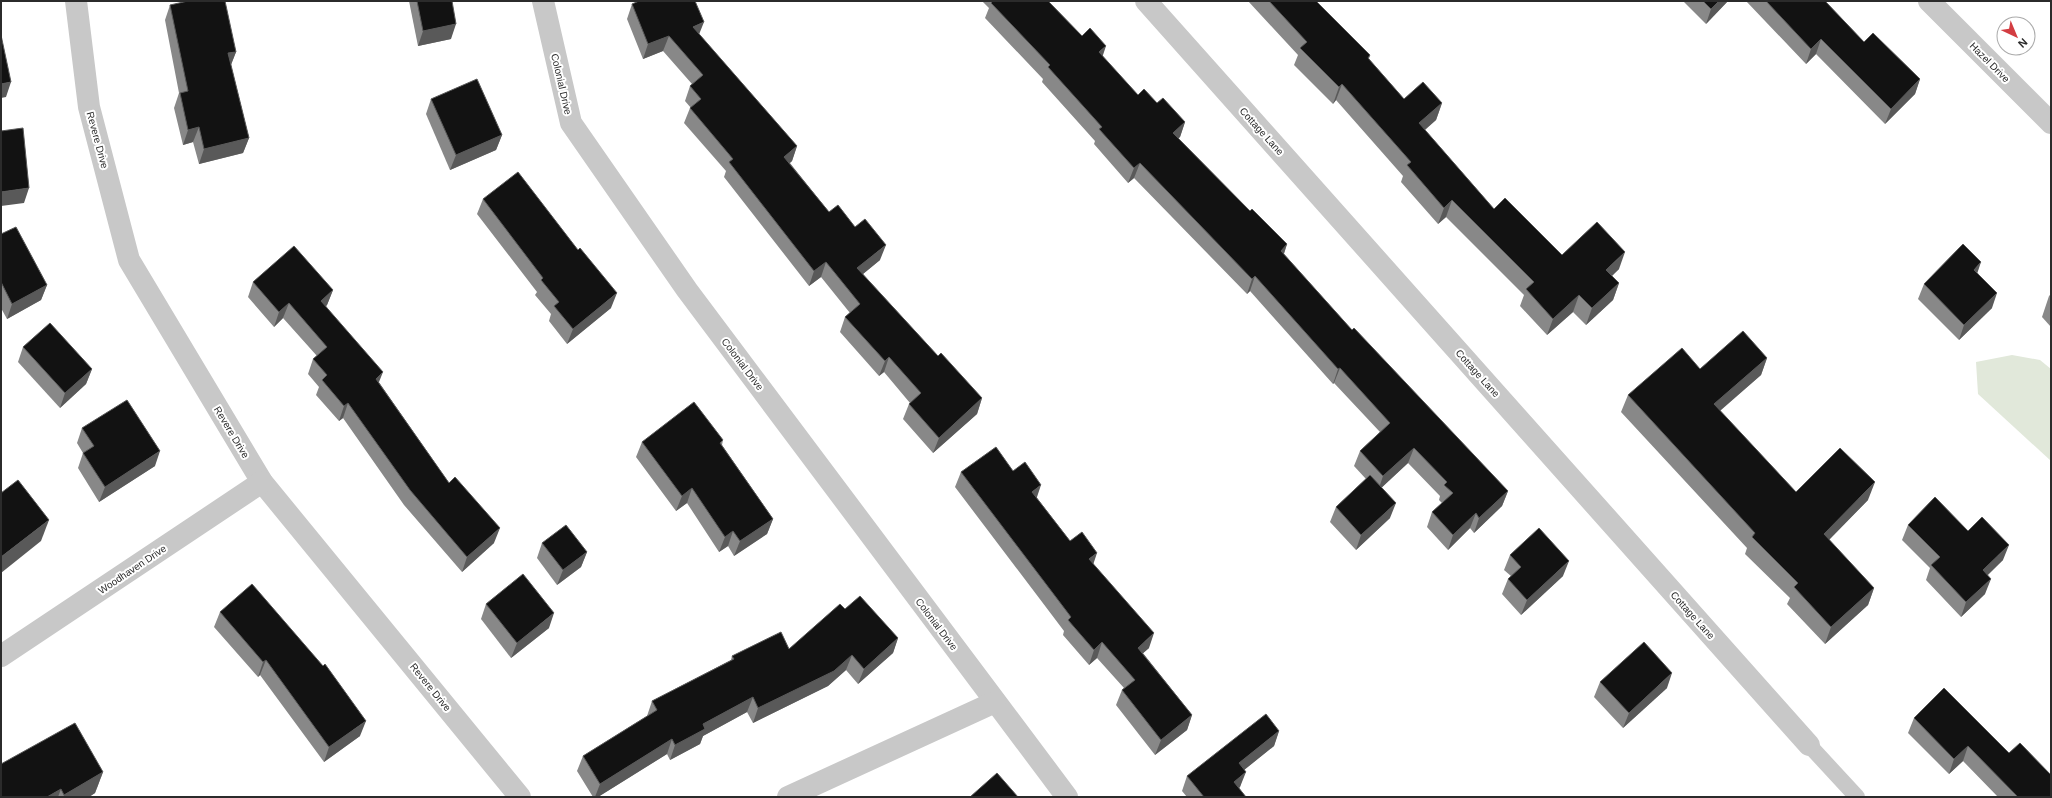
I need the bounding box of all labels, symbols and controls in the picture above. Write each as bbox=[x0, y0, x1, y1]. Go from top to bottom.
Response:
north arrow bbox=[1996, 16, 2036, 56]
text: N bbox=[2016, 36, 2030, 50]
street label: Hazel Drive bbox=[1967, 40, 2012, 85]
street label: Colonial Drive bbox=[549, 53, 574, 116]
street label: Cottage Lane bbox=[1237, 105, 1286, 158]
street label: Revere Drive bbox=[85, 111, 110, 170]
street label: Colonial Drive bbox=[719, 336, 766, 393]
street label: Cottage Lane bbox=[1453, 347, 1502, 400]
street label: Revere Drive bbox=[212, 404, 252, 460]
street label: Woodhaven Drive bbox=[96, 542, 169, 596]
street label: Cottage Lane bbox=[1668, 589, 1717, 642]
street label: Colonial Drive bbox=[913, 596, 960, 653]
street label: Revere Drive bbox=[408, 661, 454, 714]

